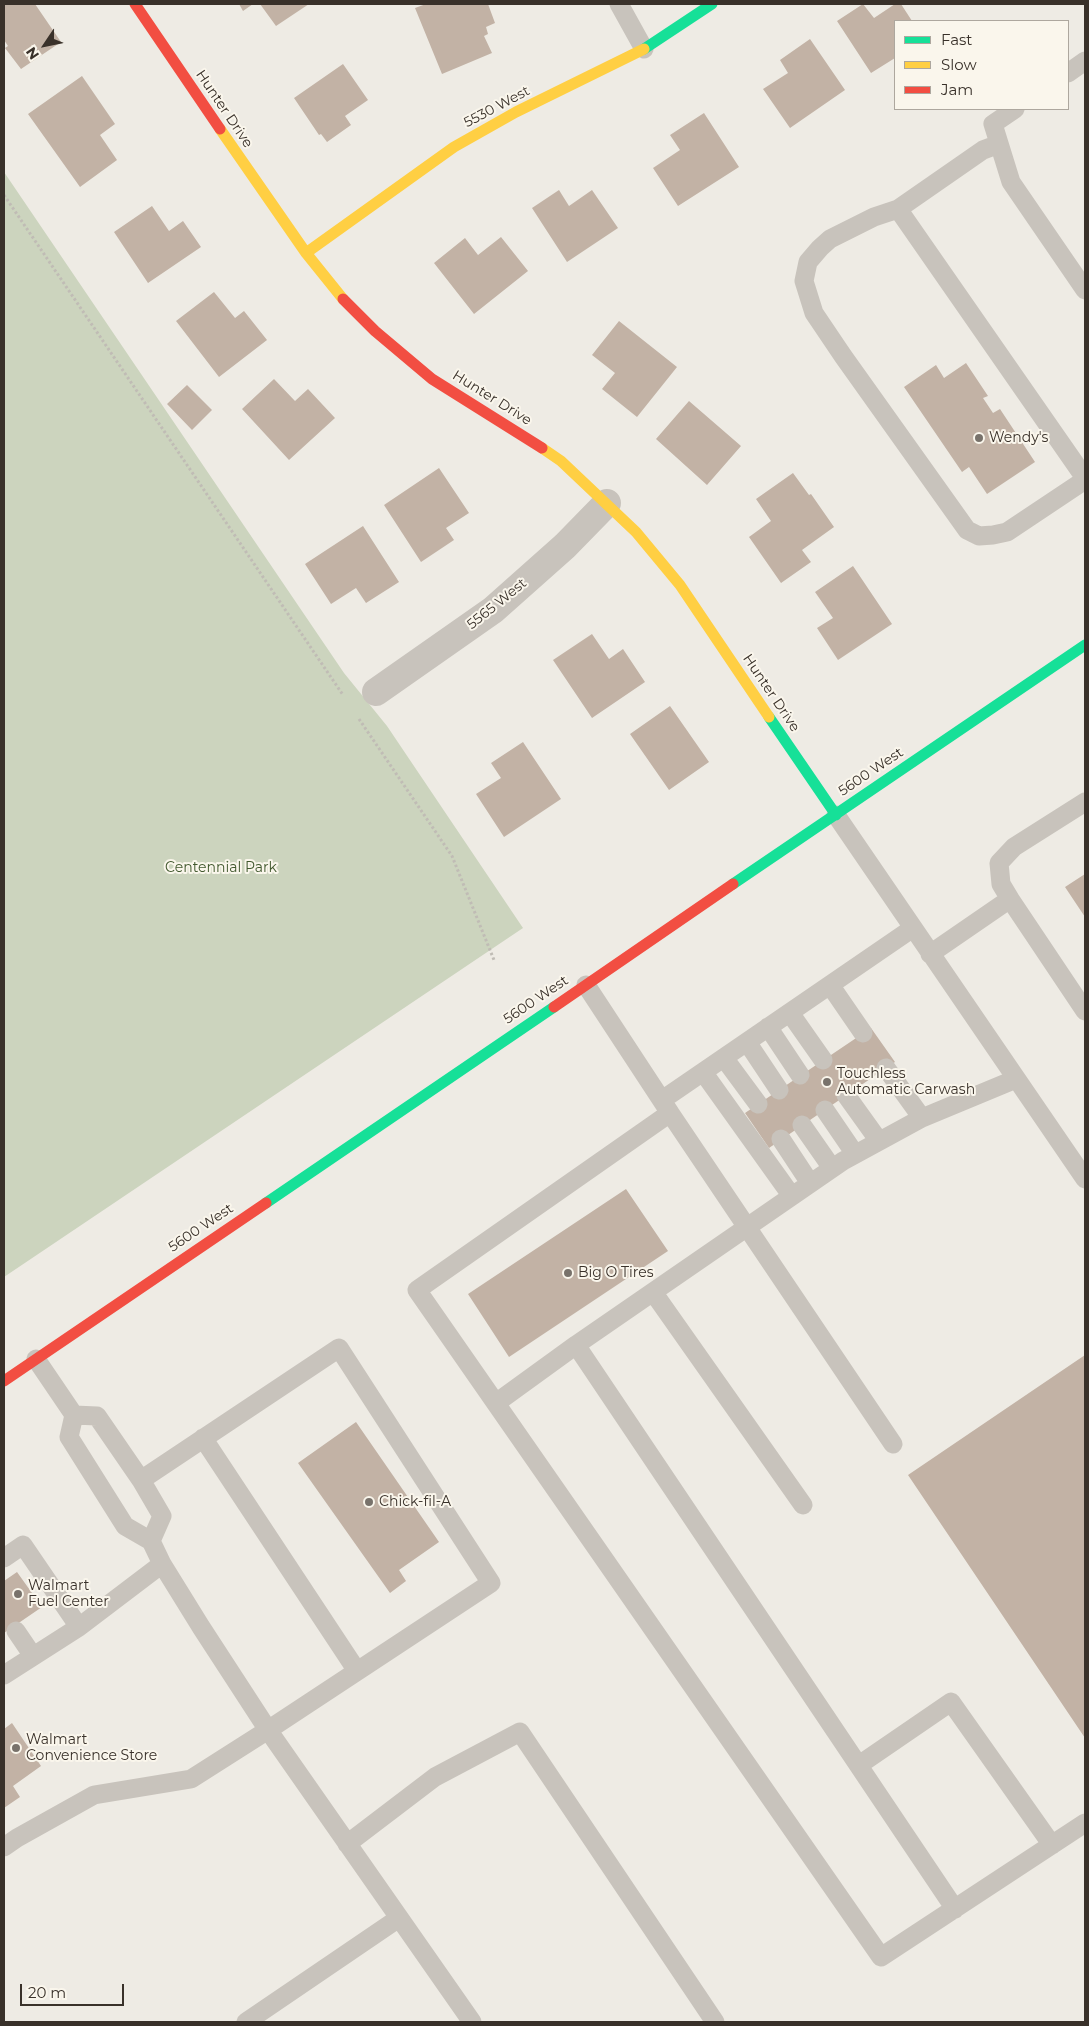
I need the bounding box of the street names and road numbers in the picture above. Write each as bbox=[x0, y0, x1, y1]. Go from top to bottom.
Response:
street label: Hunter Drive bbox=[192, 67, 256, 151]
street label: 5530 West bbox=[461, 83, 533, 131]
street label: Hunter Drive bbox=[449, 367, 535, 429]
street label: 5565 West bbox=[464, 575, 530, 633]
street label: Hunter Drive bbox=[739, 651, 803, 735]
street label: 5600 West bbox=[835, 744, 907, 800]
street label: 5600 West bbox=[500, 972, 572, 1028]
street label: 5600 West bbox=[165, 1200, 237, 1256]

